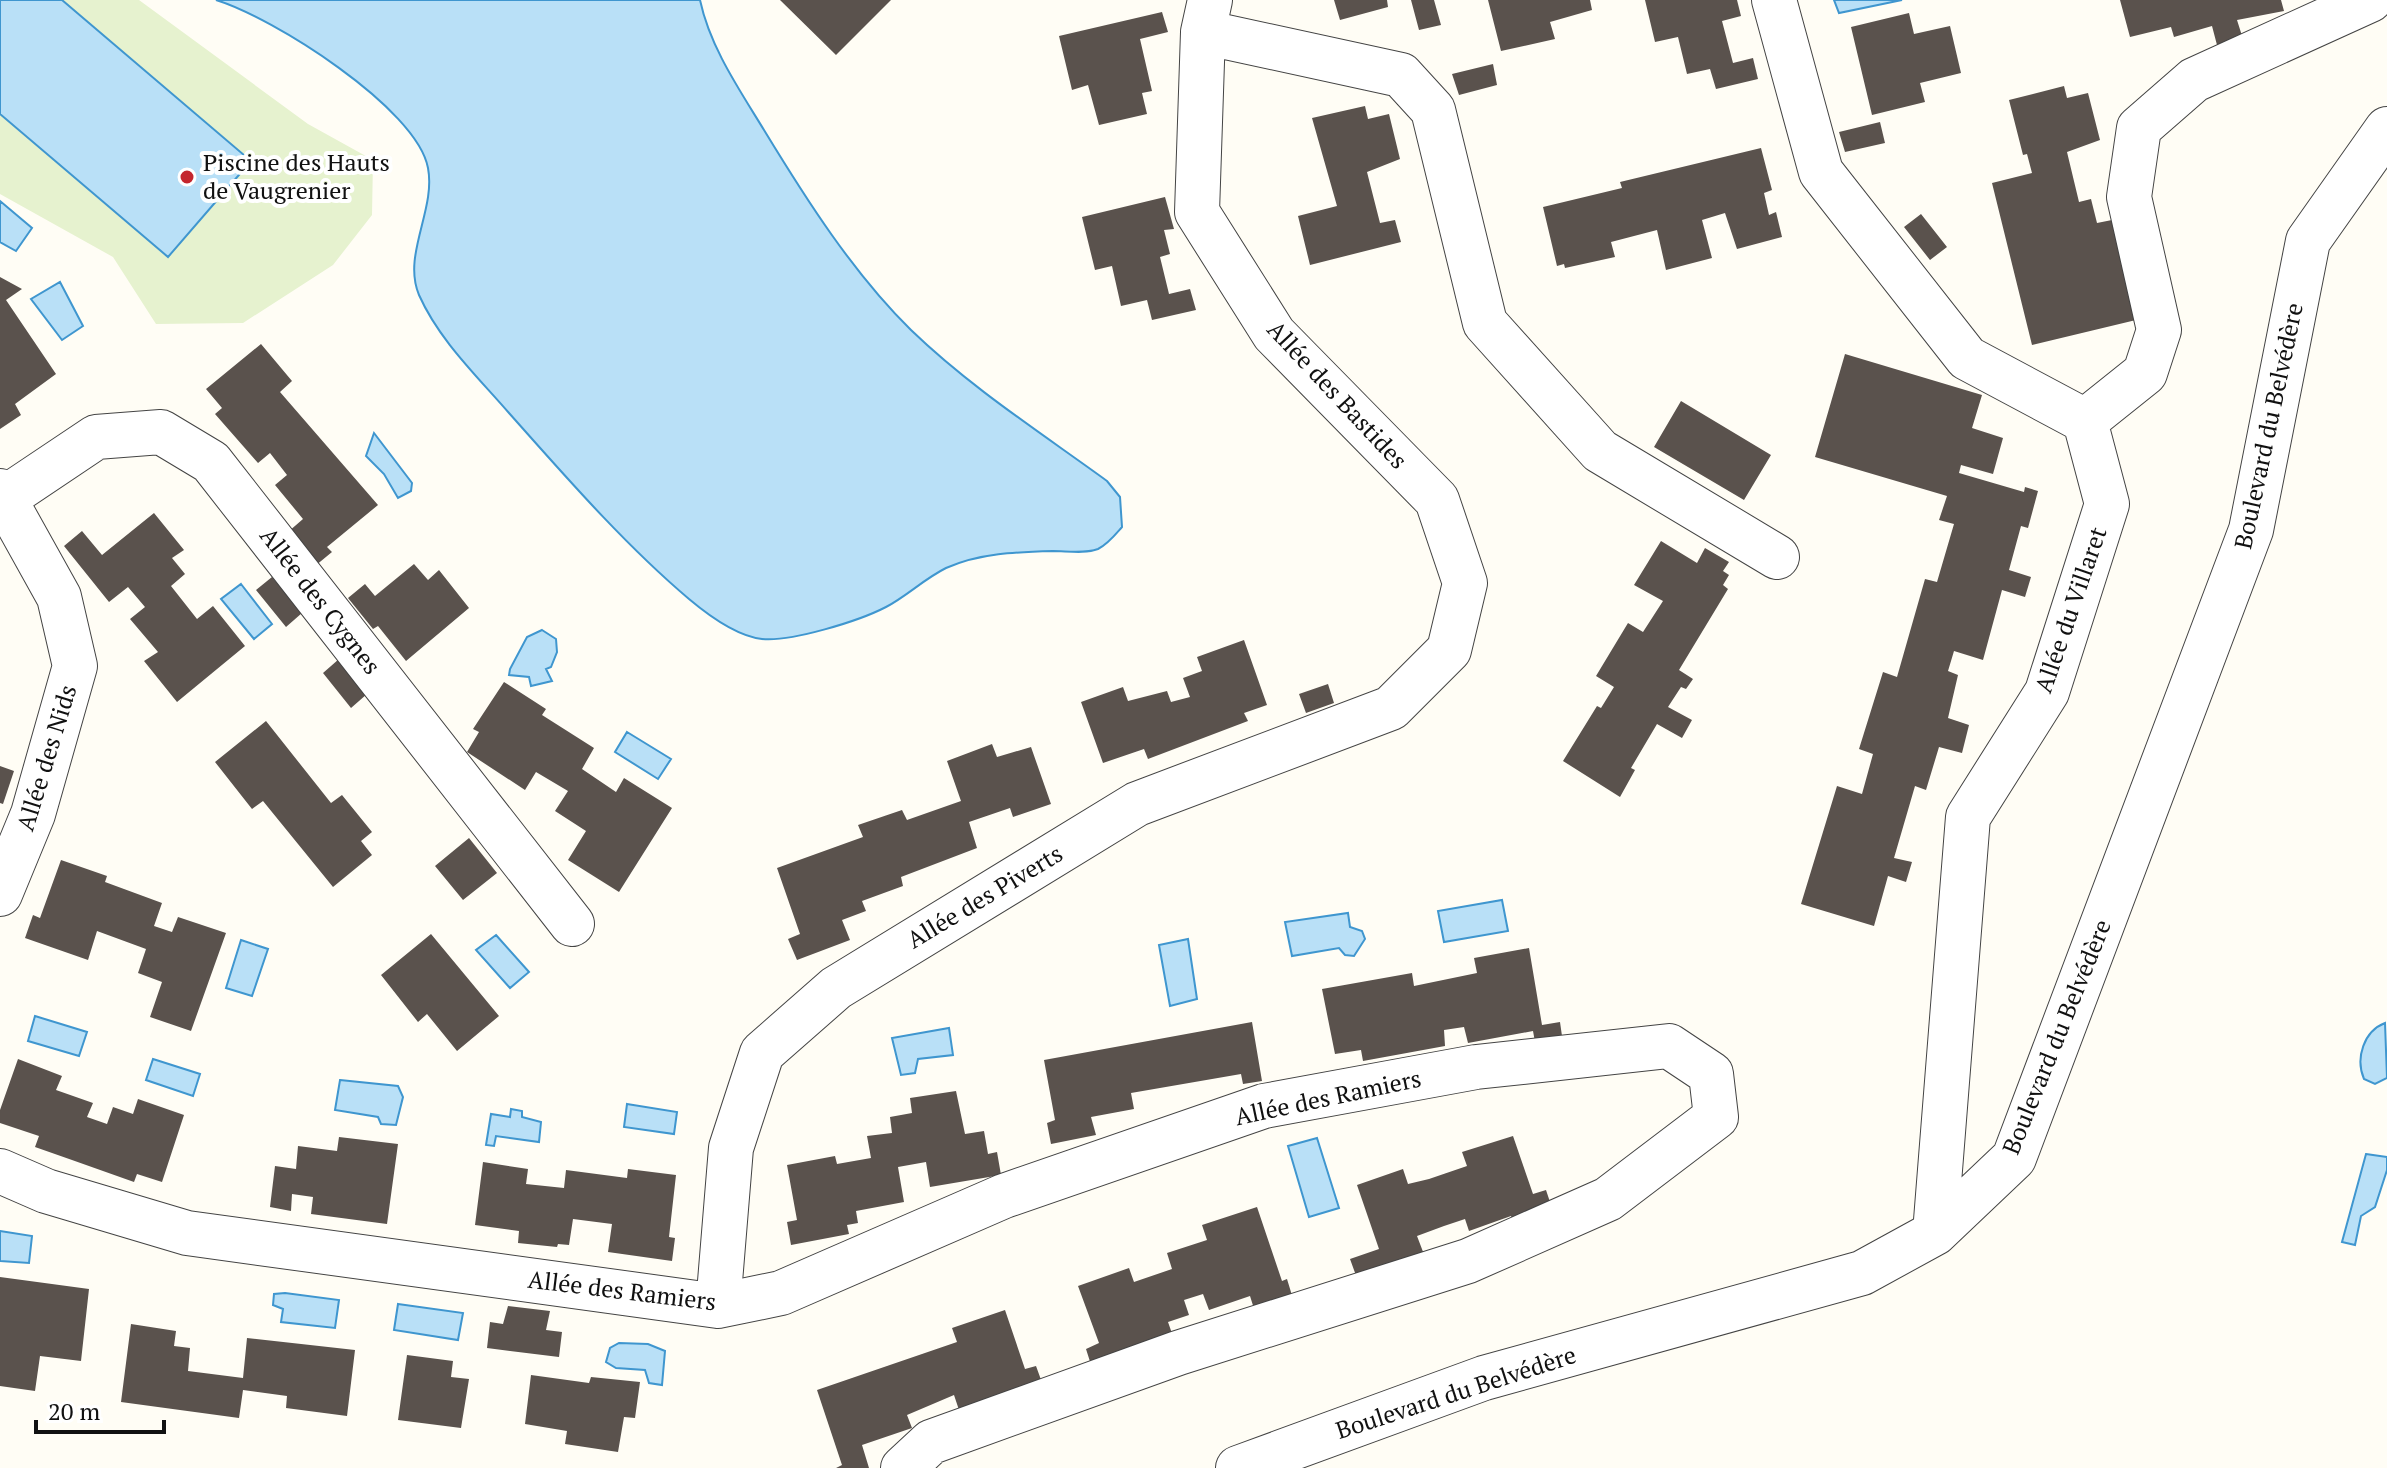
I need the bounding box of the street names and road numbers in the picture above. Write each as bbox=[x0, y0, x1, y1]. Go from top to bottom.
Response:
street label: Boulevard du Belvédère bbox=[2226, 300, 2310, 552]
street label: Allée des Bastides bbox=[1261, 313, 1415, 475]
street label: Allée des Cygnes bbox=[253, 520, 388, 680]
street label: Allée du Villaret bbox=[2027, 522, 2113, 697]
street label: Allée des Nids bbox=[9, 681, 83, 835]
street label: Allée des Piverts bbox=[901, 837, 1068, 955]
street label: Boulevard du Belvédère bbox=[1994, 914, 2118, 1159]
street label: Allée des Ramiers bbox=[1232, 1062, 1424, 1132]
street label: Allée des Ramiers bbox=[526, 1263, 718, 1317]
street label: Boulevard du Belvédère bbox=[1331, 1338, 1580, 1446]

